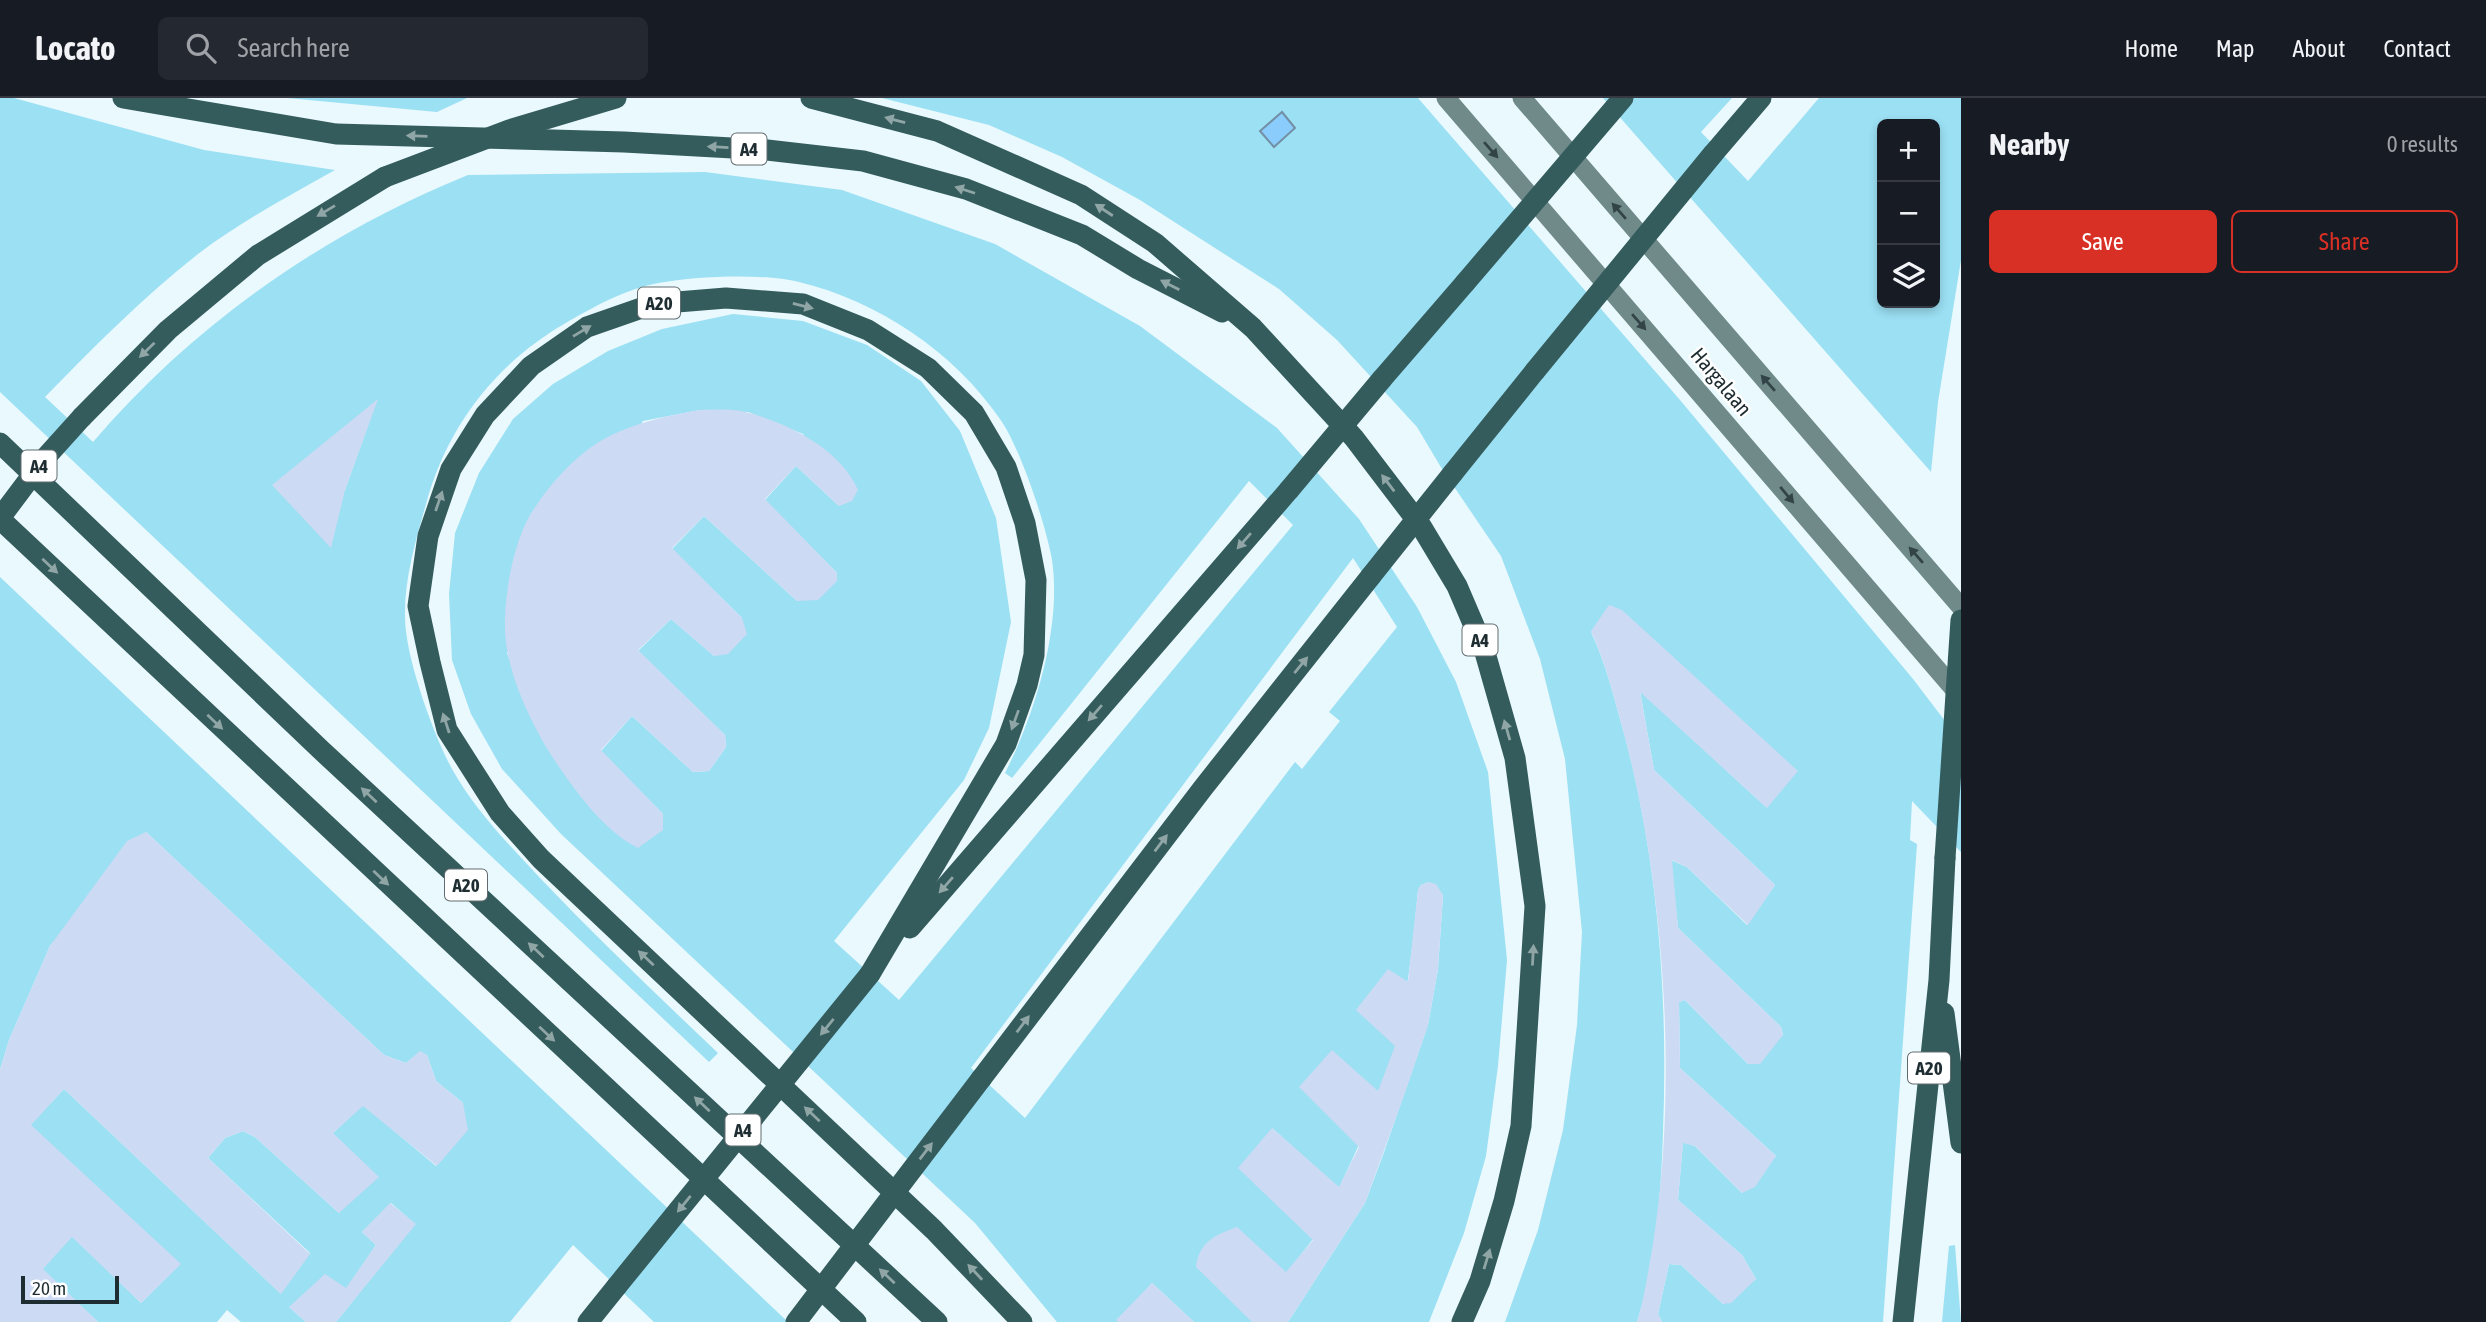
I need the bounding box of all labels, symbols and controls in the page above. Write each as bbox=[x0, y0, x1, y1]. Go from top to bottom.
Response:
search box bbox=[158, 17, 648, 80]
text: Locato bbox=[35, 29, 116, 67]
icon: search bbox=[182, 29, 220, 67]
text: Search here bbox=[238, 33, 350, 63]
text: Home bbox=[2124, 35, 2178, 62]
text: Map bbox=[2216, 35, 2254, 62]
text: About bbox=[2292, 35, 2345, 62]
text: Contact bbox=[2383, 35, 2451, 62]
one-way arrow bbox=[884, 114, 906, 125]
map controls bbox=[1877, 119, 1940, 308]
button: + bbox=[1877, 119, 1940, 182]
text: Nearby bbox=[1989, 127, 2069, 161]
one-way arrow bbox=[406, 130, 428, 142]
text: 0 results bbox=[2387, 131, 2458, 157]
road number: A4 bbox=[732, 134, 766, 164]
one-way arrow bbox=[706, 141, 728, 152]
one-way arrow bbox=[1483, 141, 1498, 158]
button: − bbox=[1877, 182, 1940, 245]
one-way arrow bbox=[954, 184, 975, 194]
one-way arrow bbox=[1612, 202, 1627, 219]
one-way arrow bbox=[1094, 203, 1113, 216]
one-way arrow bbox=[316, 204, 336, 217]
button: Save bbox=[1989, 210, 2217, 273]
button: Share bbox=[2231, 210, 2458, 273]
button: layers bbox=[1877, 245, 1940, 308]
one-way arrow bbox=[1160, 280, 1180, 291]
road number: A20 bbox=[638, 288, 680, 318]
one-way arrow bbox=[792, 301, 814, 312]
one-way arrow bbox=[1631, 313, 1647, 331]
one-way arrow bbox=[572, 325, 592, 338]
one-way arrow bbox=[139, 342, 156, 358]
street label: Hargalaan bbox=[1686, 343, 1757, 420]
one-way arrow bbox=[1760, 374, 1776, 392]
road number: A4 bbox=[22, 450, 56, 482]
one-way arrow bbox=[1381, 474, 1395, 492]
one-way arrow bbox=[1779, 486, 1795, 504]
one-way arrow bbox=[435, 491, 445, 512]
one-way arrow bbox=[1237, 533, 1252, 550]
one-way arrow bbox=[1908, 546, 1924, 564]
one-way arrow bbox=[41, 558, 58, 574]
road number: A4 bbox=[1462, 624, 1498, 656]
one-way arrow bbox=[1293, 656, 1308, 673]
one-way arrow bbox=[1088, 705, 1103, 722]
one-way arrow bbox=[1009, 710, 1020, 731]
one-way arrow bbox=[440, 712, 451, 733]
one-way arrow bbox=[207, 714, 224, 730]
one-way arrow bbox=[1501, 719, 1511, 740]
one-way arrow bbox=[361, 787, 378, 803]
one-way arrow bbox=[1153, 835, 1168, 853]
one-way arrow bbox=[372, 870, 390, 886]
road number: A20 bbox=[445, 870, 487, 900]
one-way arrow bbox=[939, 877, 954, 894]
one-way arrow bbox=[528, 942, 545, 958]
one-way arrow bbox=[1527, 943, 1538, 965]
one-way arrow bbox=[638, 950, 655, 966]
one-way arrow bbox=[1015, 1016, 1030, 1034]
one-way arrow bbox=[820, 1019, 835, 1036]
one-way arrow bbox=[538, 1026, 556, 1042]
road number: A20 bbox=[1908, 1052, 1950, 1084]
one-way arrow bbox=[694, 1097, 711, 1113]
one-way arrow bbox=[803, 1106, 820, 1122]
road number: A4 bbox=[726, 1114, 760, 1146]
one-way arrow bbox=[919, 1142, 933, 1160]
one-way arrow bbox=[676, 1194, 691, 1212]
one-way arrow bbox=[1482, 1248, 1492, 1269]
one-way arrow bbox=[967, 1264, 983, 1281]
one-way arrow bbox=[879, 1268, 896, 1284]
scale bar bbox=[21, 1273, 119, 1305]
text: 20 m bbox=[32, 1277, 66, 1299]

